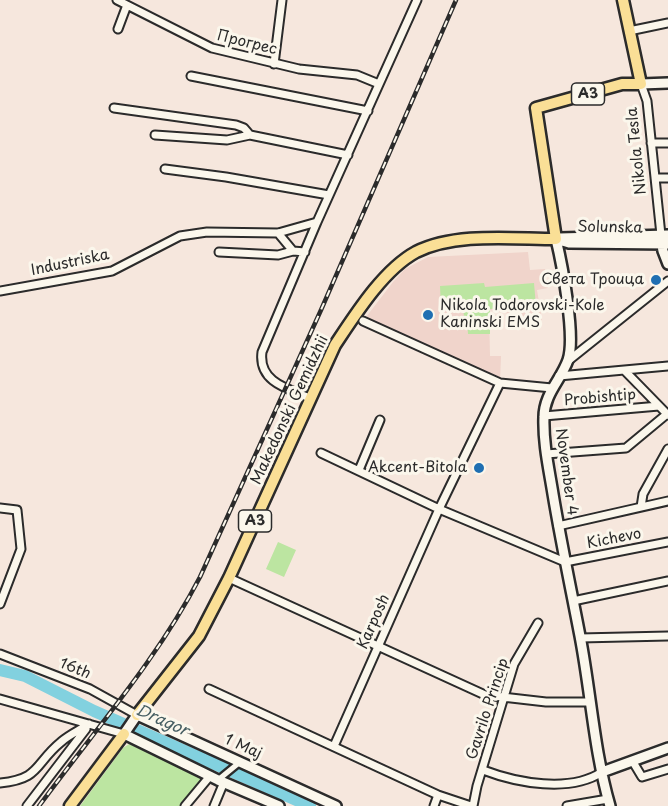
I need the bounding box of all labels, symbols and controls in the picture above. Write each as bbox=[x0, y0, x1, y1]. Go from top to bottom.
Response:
street label: Прогрес bbox=[215, 27, 279, 59]
road number: A3 bbox=[572, 83, 604, 105]
street label: Nikola Tesla bbox=[623, 106, 651, 196]
street label: Solunska bbox=[577, 218, 643, 238]
street label: Industriska bbox=[29, 246, 111, 280]
place label: Света Троица bbox=[541, 271, 644, 289]
marker: Света Троица bbox=[649, 273, 663, 287]
place label: Nikola Todorovski-Kole Kaninski EMS bbox=[440, 297, 605, 332]
marker: Nikola Todorovski-Kole Kaninski EMS bbox=[421, 308, 435, 322]
street label: Makedonski Gemidzhii bbox=[248, 333, 332, 487]
street label: Probishtip bbox=[563, 386, 637, 410]
street label: November 4 bbox=[551, 427, 581, 517]
place label: Akcent-Bitola bbox=[368, 459, 467, 477]
marker: Akcent-Bitola bbox=[472, 461, 486, 475]
road number: A3 bbox=[238, 510, 272, 532]
street label: Kichevo bbox=[585, 525, 643, 553]
street label: Karposh bbox=[354, 592, 394, 652]
street label: 16th bbox=[57, 655, 93, 683]
street label: Gavrilo Princip bbox=[463, 656, 513, 762]
water label: Dragor bbox=[133, 701, 191, 741]
street label: 1 Maj bbox=[222, 731, 264, 763]

